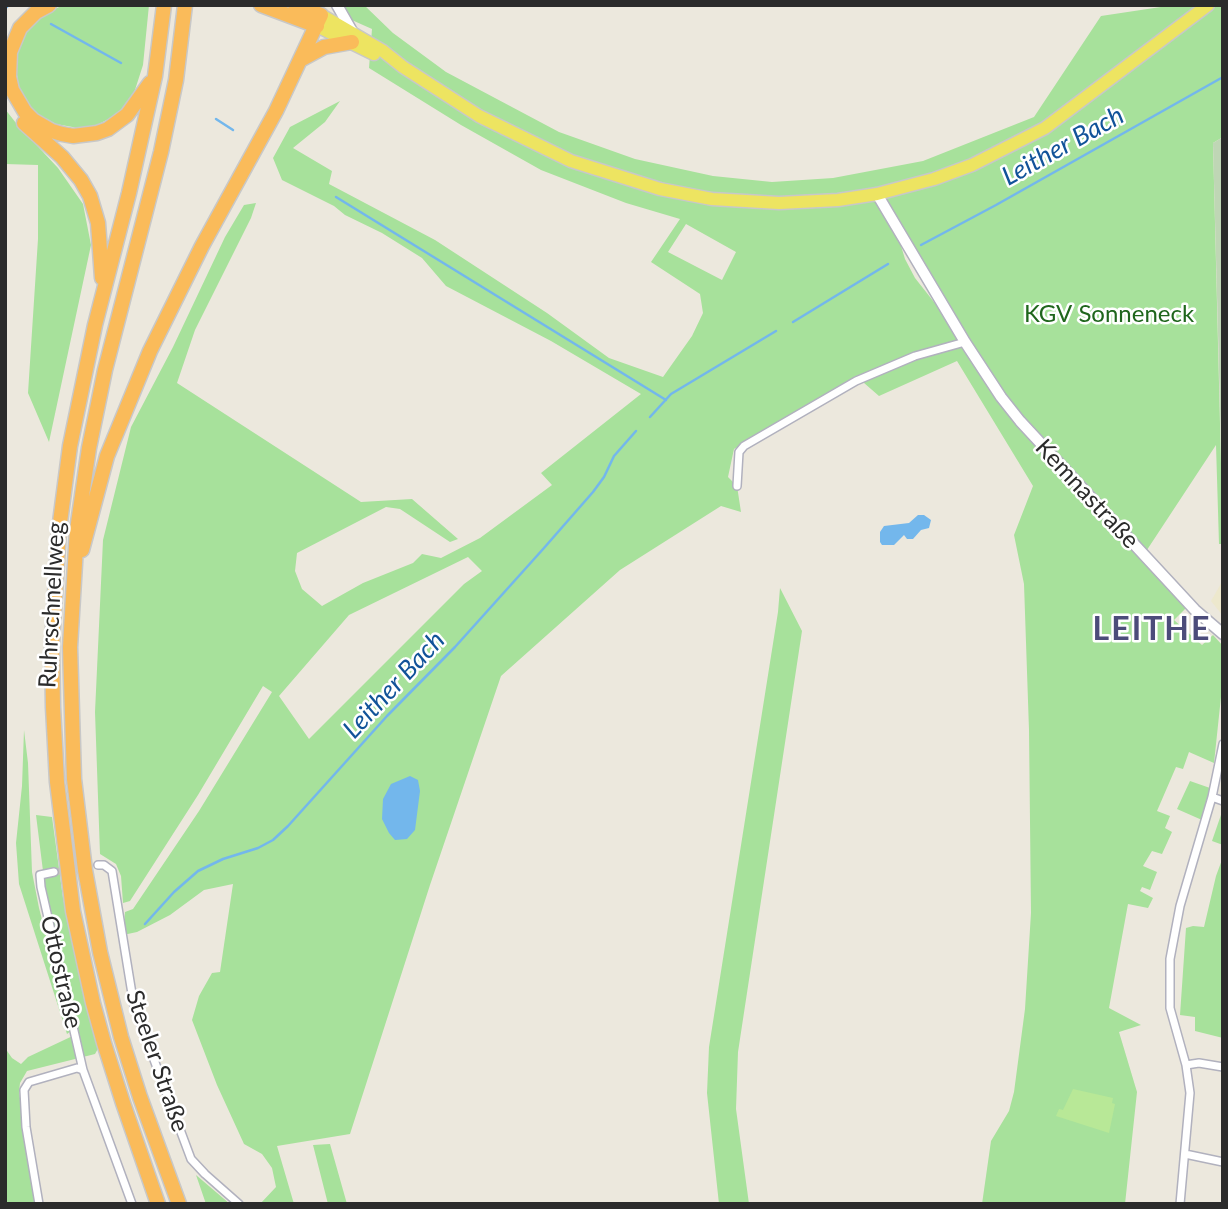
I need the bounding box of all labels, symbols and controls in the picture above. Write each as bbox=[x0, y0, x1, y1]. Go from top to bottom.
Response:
water label: Leither Bach bbox=[997, 100, 1129, 192]
park label: KGV Sonneneck bbox=[1024, 300, 1194, 328]
street label: Kemnastraße bbox=[1029, 433, 1145, 555]
street label: Ruhrschnellweg bbox=[33, 521, 71, 689]
district label: LEITHE bbox=[1093, 611, 1211, 649]
water label: Leither Bach bbox=[337, 625, 451, 745]
street label: Ottostraße bbox=[34, 913, 88, 1031]
street label: Steeler Straße bbox=[119, 986, 195, 1136]

